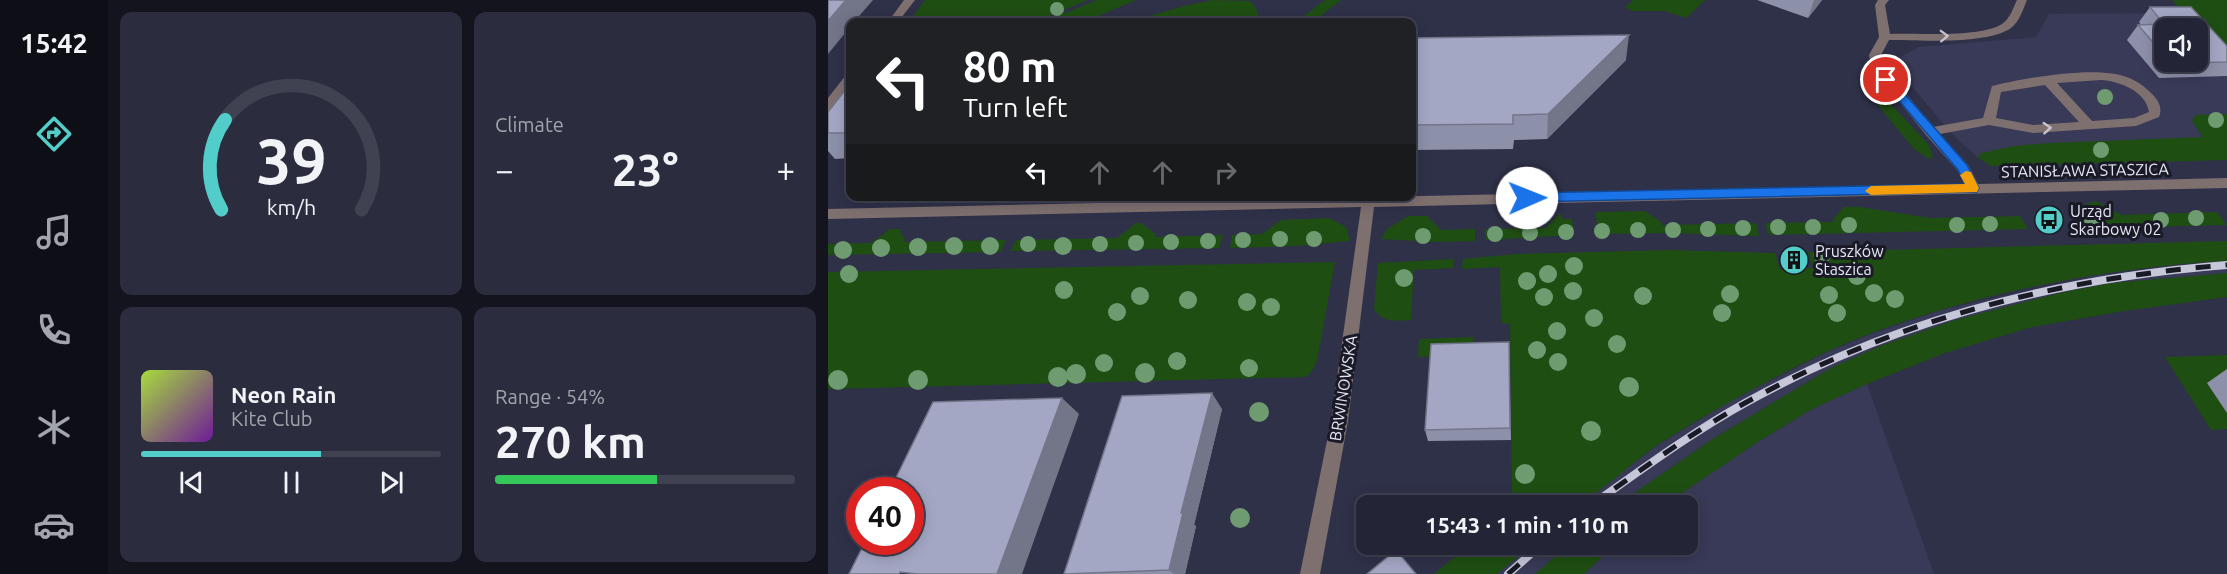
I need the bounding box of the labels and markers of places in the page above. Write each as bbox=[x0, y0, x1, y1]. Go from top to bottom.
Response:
pin bbox=[1860, 54, 1911, 105]
place label: Urząd Skarbowy 02 bbox=[2070, 202, 2162, 238]
bus stop icon: Urząd Skarbowy 02 bbox=[2033, 204, 2065, 236]
place label: Pruszków Staszica bbox=[1815, 242, 1884, 278]
building icon: Pruszków Staszica bbox=[1778, 244, 1810, 276]

